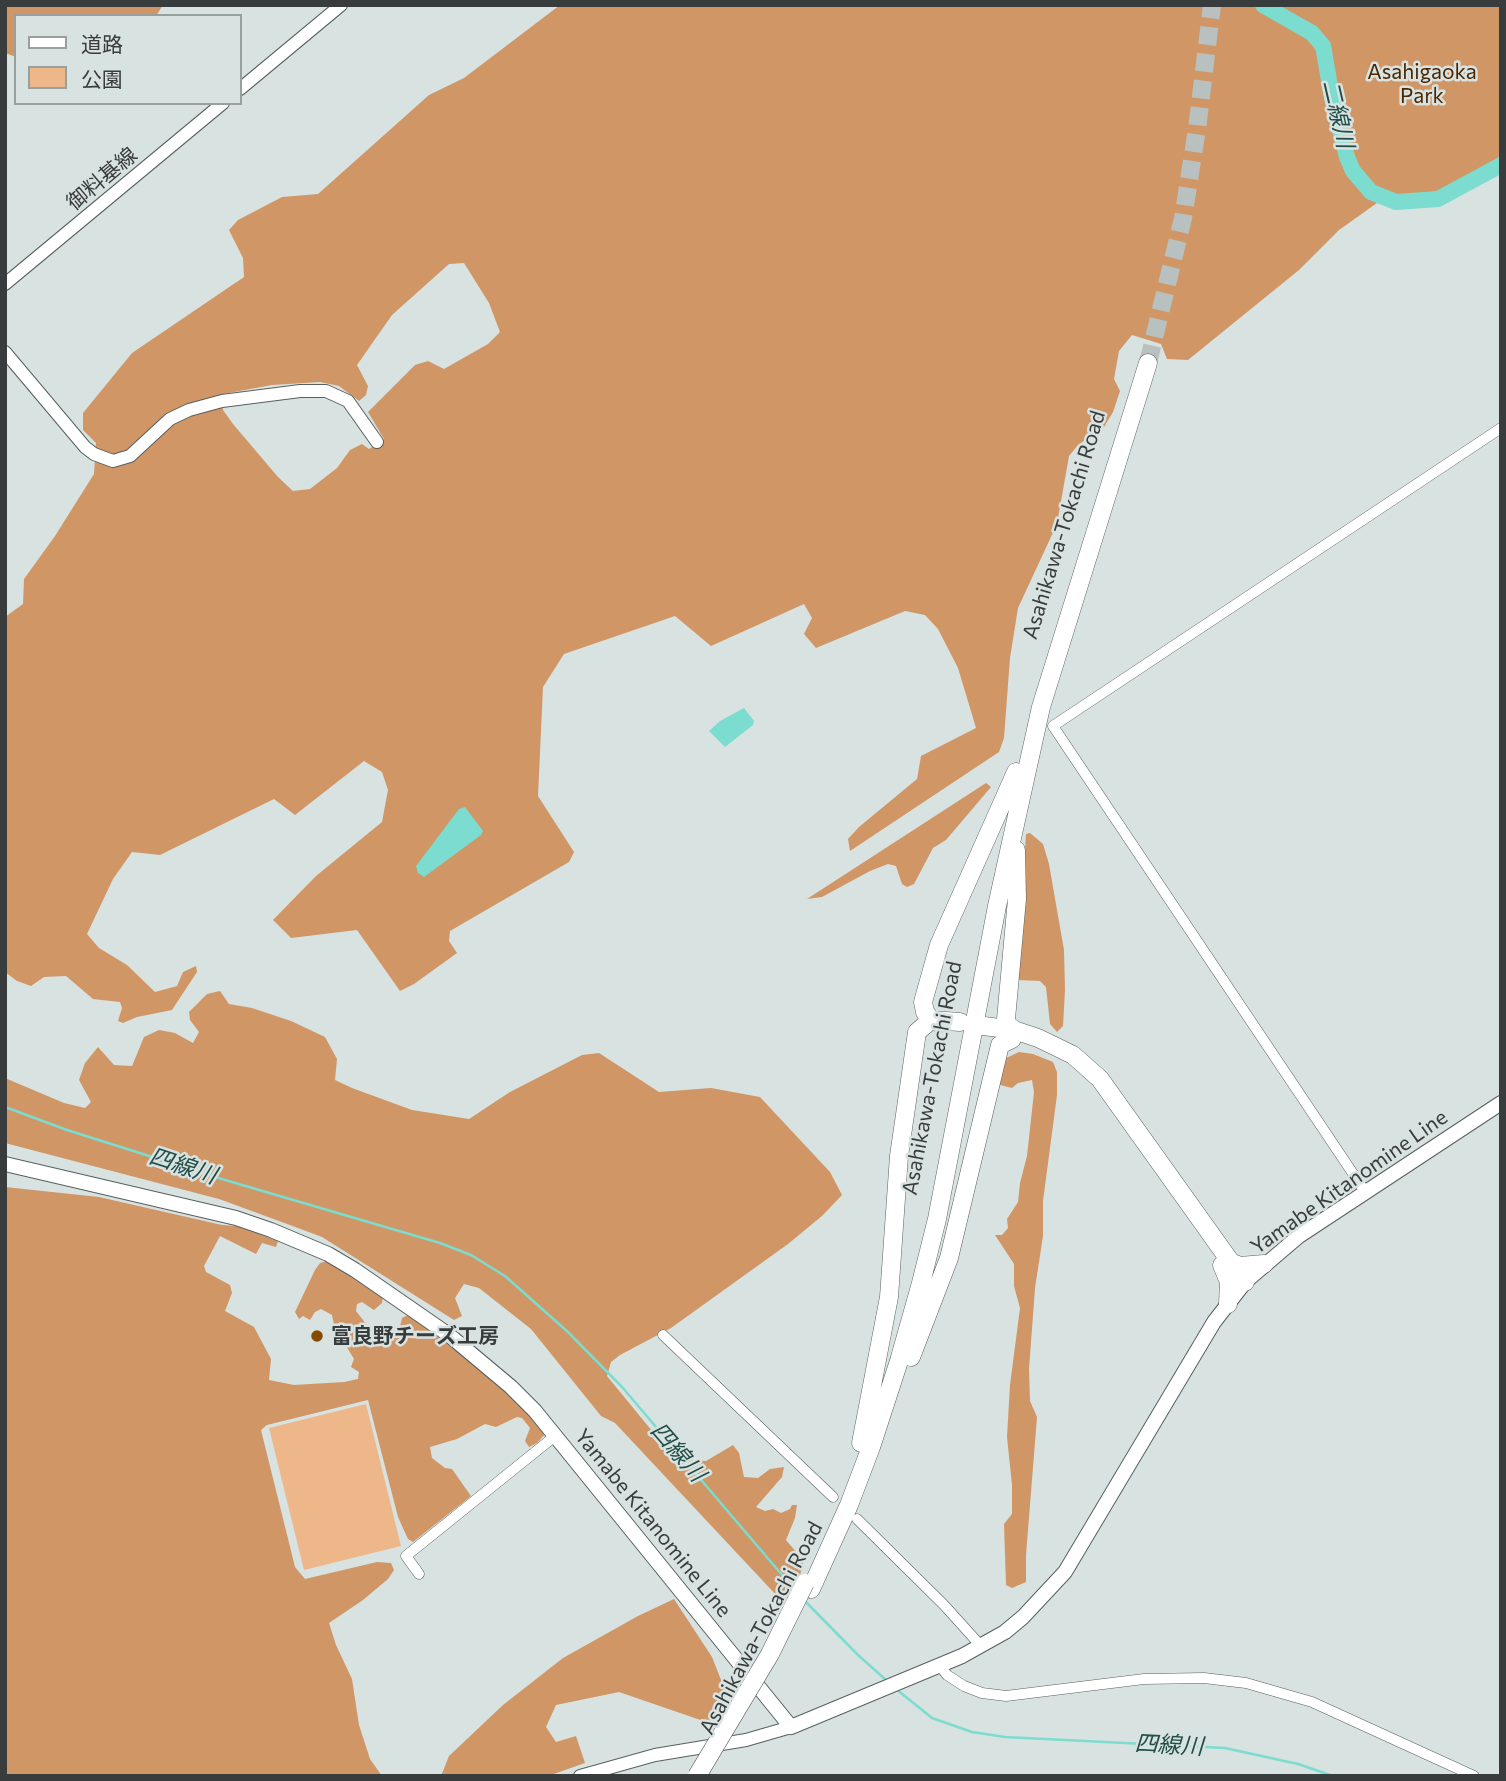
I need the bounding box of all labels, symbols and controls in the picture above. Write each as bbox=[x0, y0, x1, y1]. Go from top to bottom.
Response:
legend bbox=[14, 14, 242, 105]
text: 道路 bbox=[81, 31, 123, 56]
park label: Asahigaoka Park bbox=[1367, 59, 1477, 109]
text: 公園 bbox=[81, 66, 123, 91]
water label: 二線川 bbox=[1317, 77, 1359, 151]
street label: 御料基線 bbox=[62, 142, 142, 216]
street label: Asahikawa-Tokachi Road bbox=[1017, 408, 1111, 642]
street label: Asahikawa-Tokachi Road bbox=[897, 959, 967, 1197]
street label: Yamabe Kitanomine Line bbox=[1246, 1104, 1452, 1260]
water label: 四線川 bbox=[146, 1142, 220, 1190]
place label: 富良野チーズ工房 bbox=[331, 1323, 499, 1349]
marker: 富良野チーズ工房 bbox=[309, 1328, 325, 1344]
water label: 四線川 bbox=[645, 1417, 711, 1487]
street label: Yamabe Kitanomine Line bbox=[569, 1424, 737, 1622]
street label: Asahikawa-Tokachi Road bbox=[694, 1517, 828, 1739]
water label: 四線川 bbox=[1134, 1729, 1204, 1761]

